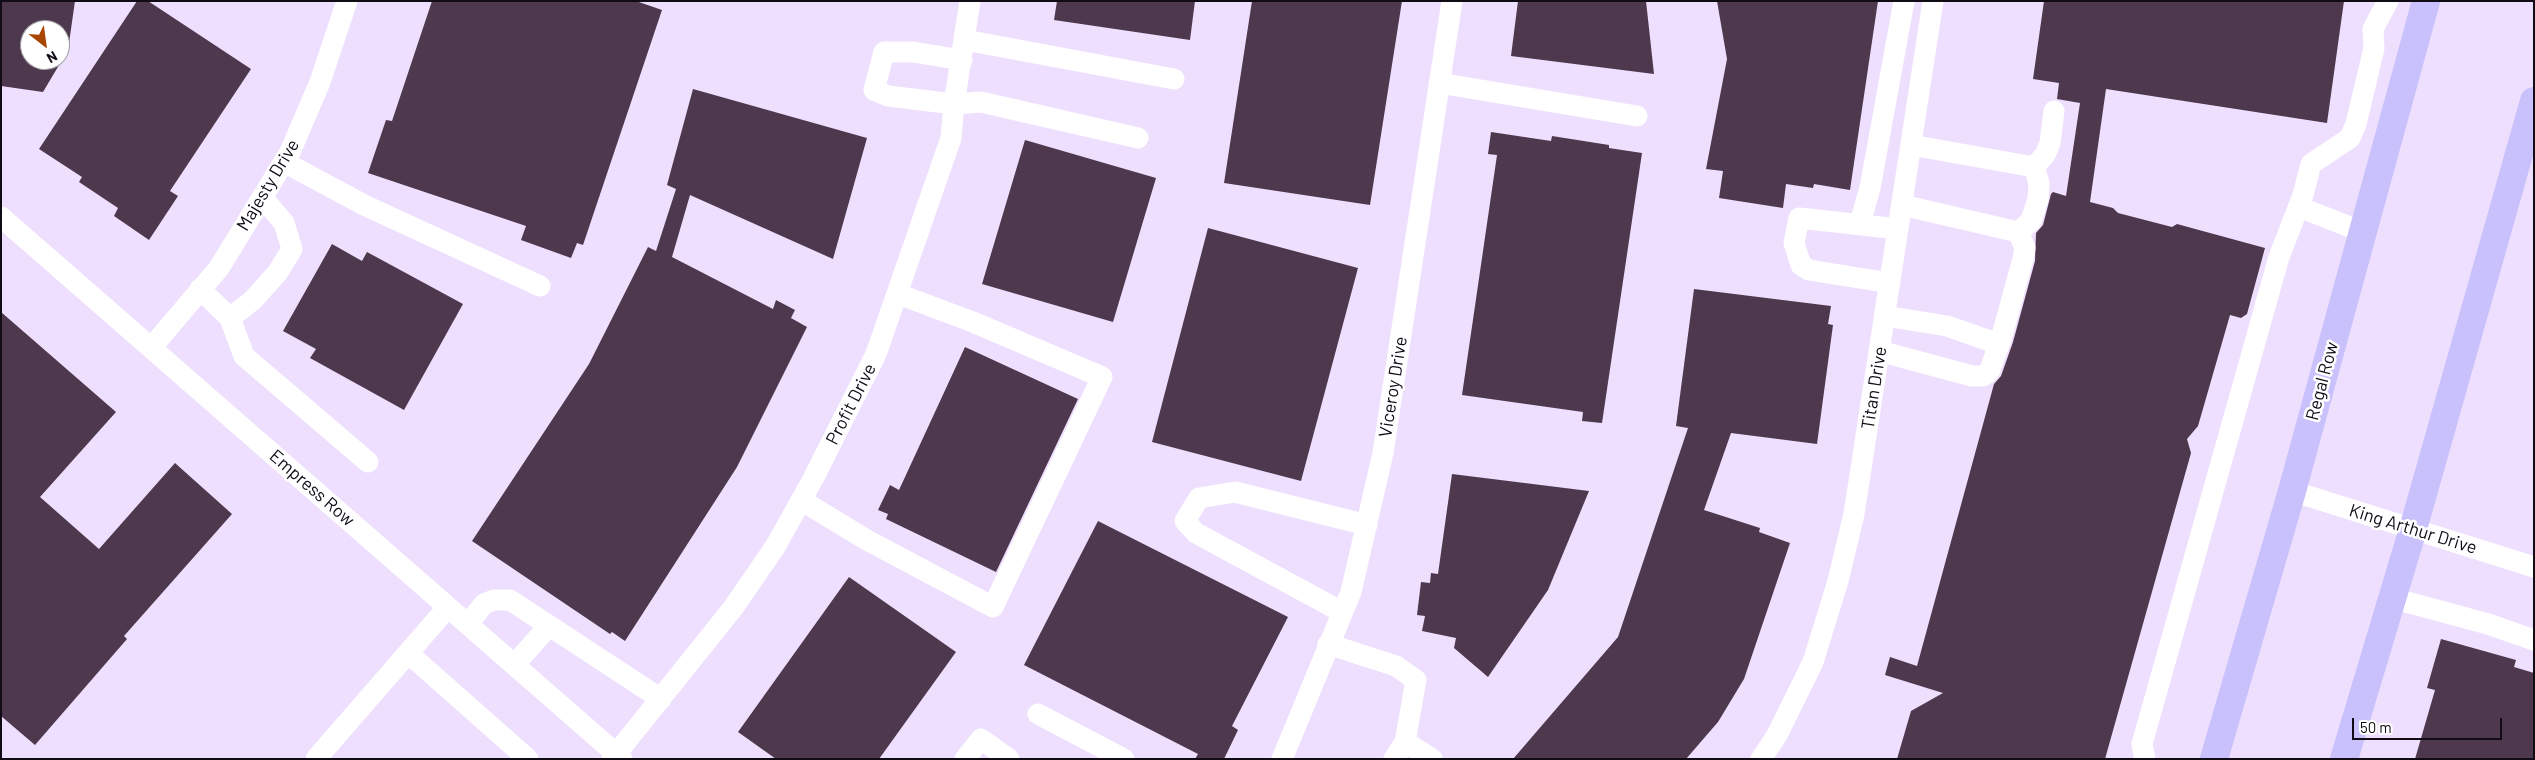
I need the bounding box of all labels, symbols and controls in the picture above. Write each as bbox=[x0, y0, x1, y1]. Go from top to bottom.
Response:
north arrow bbox=[20, 20, 70, 70]
text: N bbox=[44, 48, 61, 67]
street label: Majesty Drive bbox=[232, 135, 304, 235]
street label: Viceroy Drive bbox=[1374, 335, 1412, 439]
street label: Regal Row bbox=[2301, 339, 2343, 423]
street label: Titan Drive bbox=[1857, 345, 1891, 431]
street label: Profit Drive bbox=[821, 360, 881, 448]
street label: Empress Row bbox=[265, 445, 359, 531]
street label: King Arthur Drive bbox=[2347, 499, 2479, 559]
scale bar bbox=[2355, 708, 2505, 740]
text: 50 m bbox=[2360, 718, 2392, 736]

